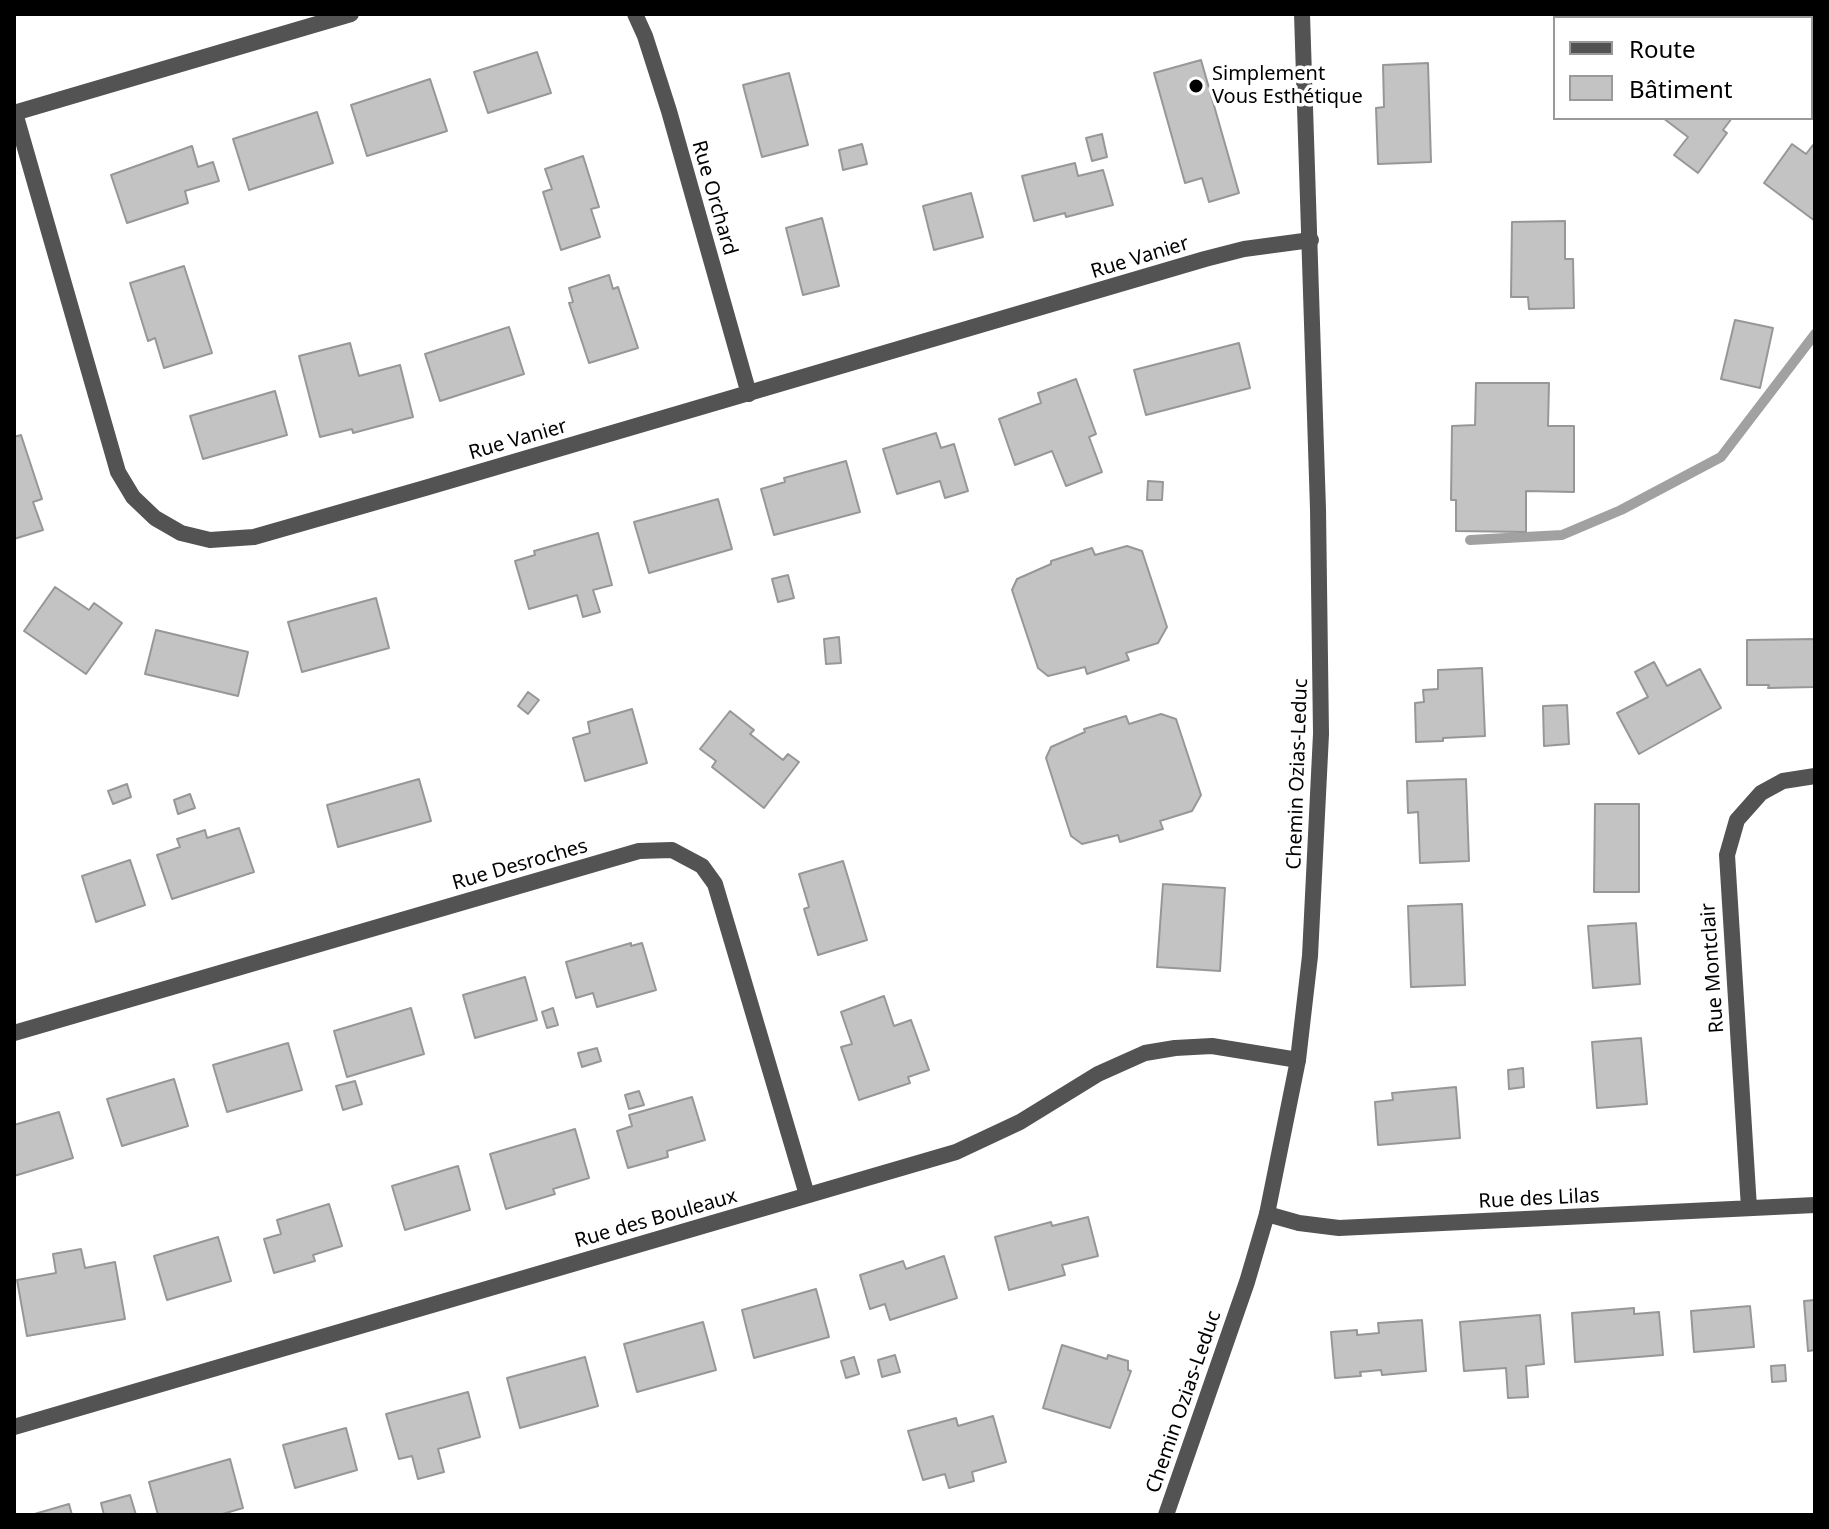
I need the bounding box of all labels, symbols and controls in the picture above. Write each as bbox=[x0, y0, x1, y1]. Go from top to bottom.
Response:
legend bbox=[1553, 16, 1813, 120]
text: Route bbox=[1629, 32, 1695, 65]
place label: Simplement Vous Esthétique bbox=[1212, 62, 1363, 109]
text: Bâtiment bbox=[1629, 72, 1732, 105]
marker: Simplement Vous Esthétique bbox=[1187, 77, 1205, 95]
street label: Rue Orchard bbox=[686, 138, 742, 258]
street label: Rue Vanier bbox=[1088, 232, 1192, 284]
street label: Rue Vanier bbox=[466, 415, 570, 465]
street label: Chemin Ozias-Leduc bbox=[1283, 678, 1313, 870]
street label: Rue Desroches bbox=[450, 834, 590, 896]
street label: Rue Montclair bbox=[1696, 902, 1730, 1034]
street label: Rue des Bouleaux bbox=[572, 1184, 740, 1254]
street label: Rue des Lilas bbox=[1478, 1184, 1600, 1214]
street label: Chemin Ozias-Leduc bbox=[1142, 1308, 1226, 1496]

